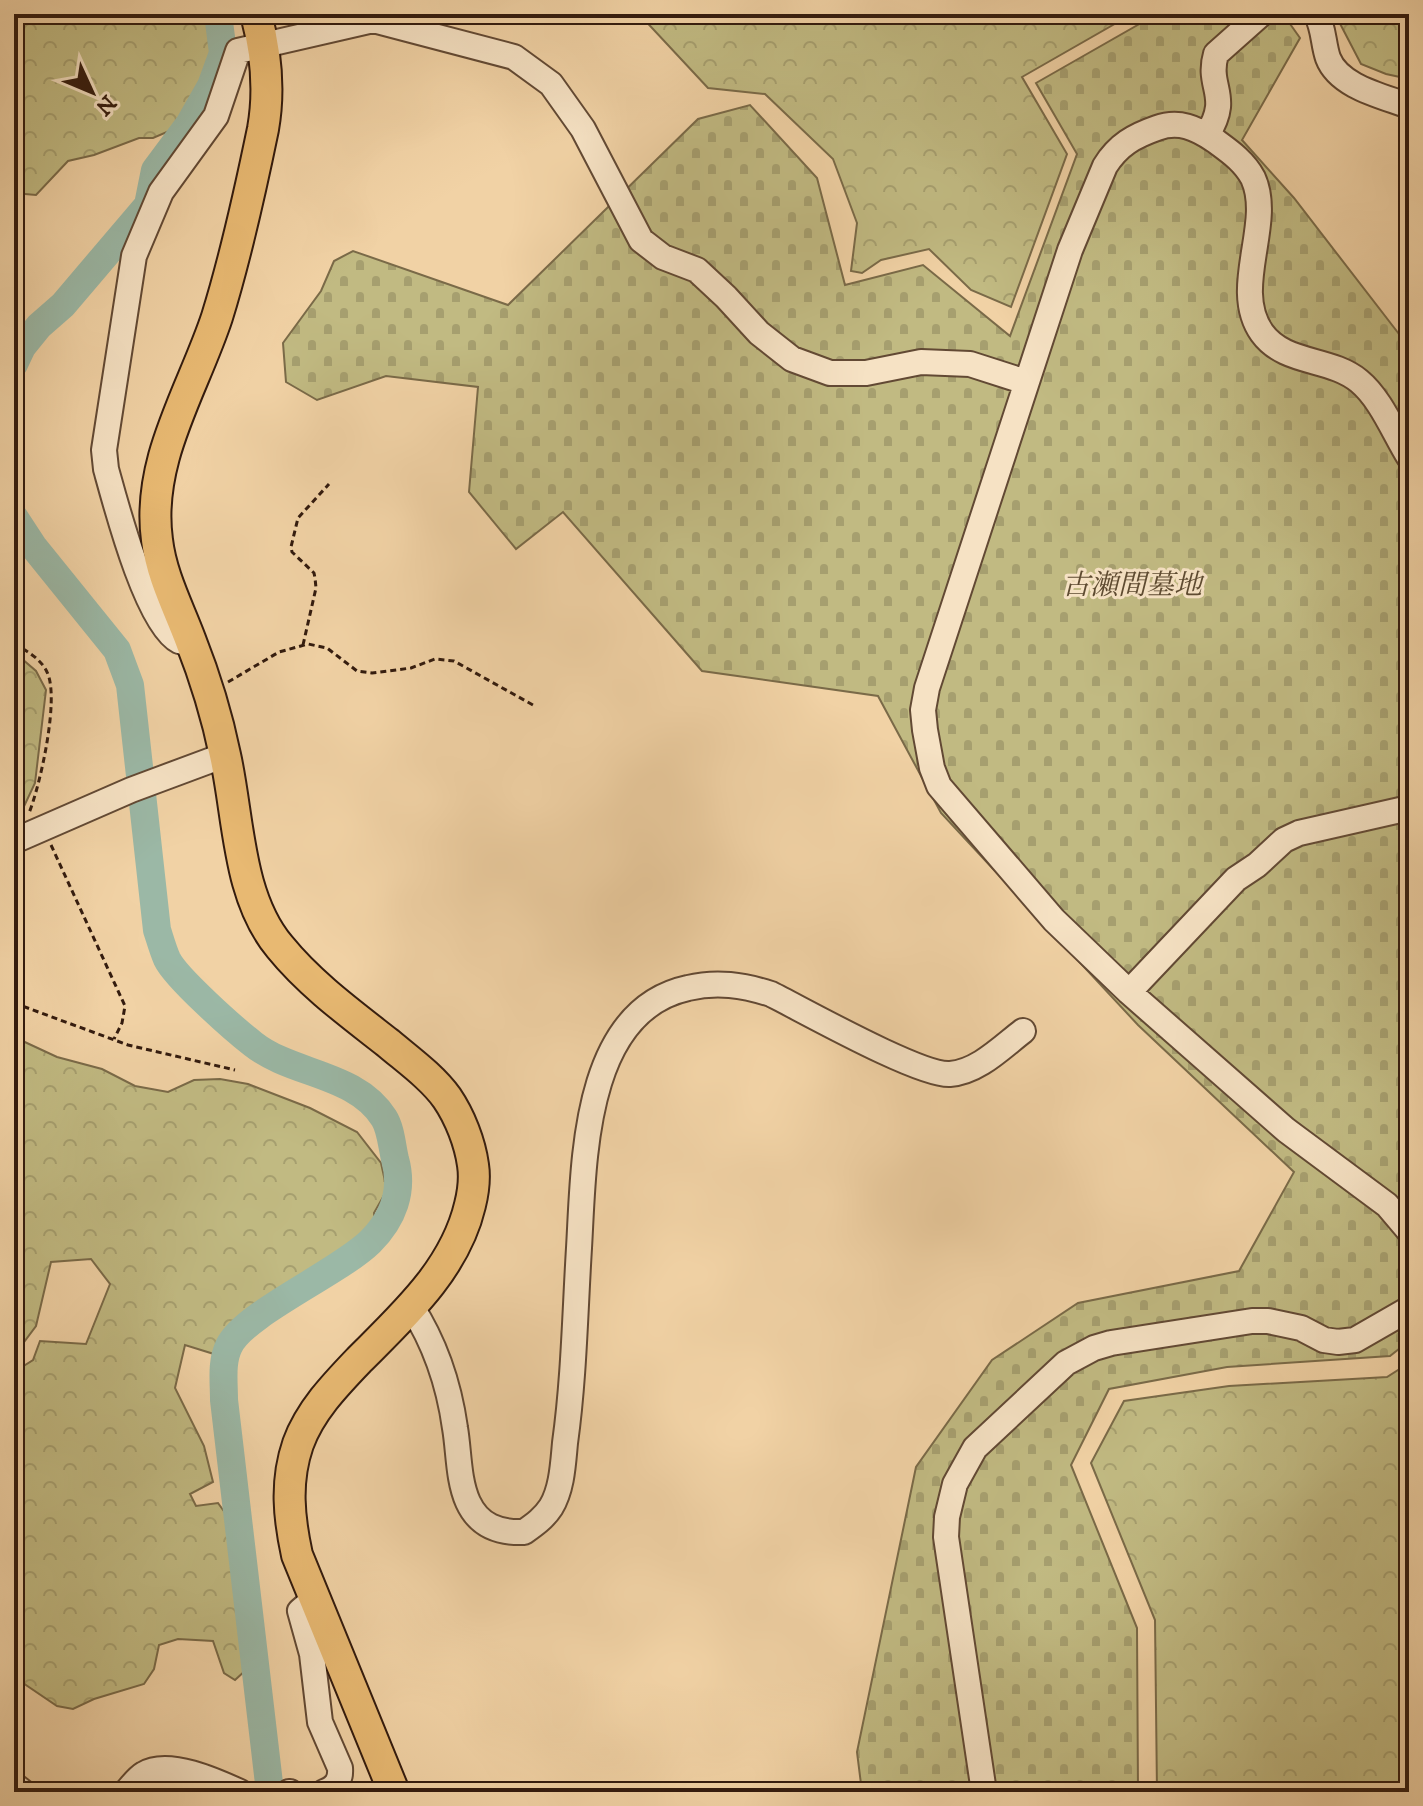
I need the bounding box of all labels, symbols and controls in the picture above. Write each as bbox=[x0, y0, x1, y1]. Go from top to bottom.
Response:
north arrow bbox=[52, 52, 132, 132]
text: N bbox=[89, 89, 121, 121]
park label: 古瀬間墓地 bbox=[1062, 568, 1205, 603]

